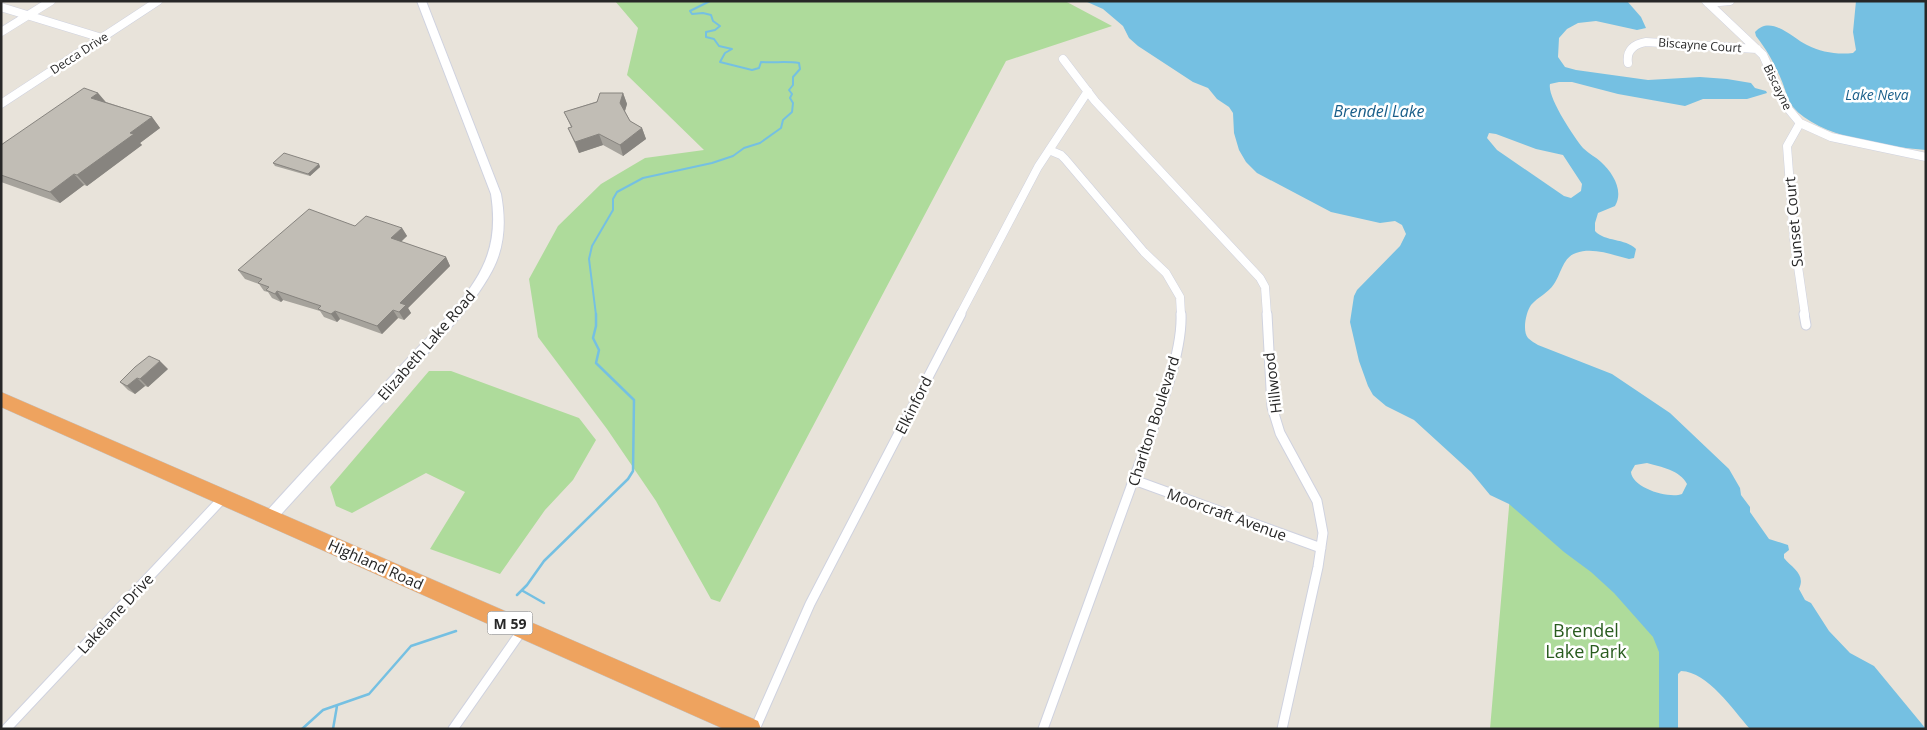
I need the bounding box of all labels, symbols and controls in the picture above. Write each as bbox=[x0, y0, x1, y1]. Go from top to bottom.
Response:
street label: Decca Drive bbox=[47, 28, 112, 78]
street label: Biscayne Court bbox=[1658, 34, 1742, 56]
street label: Biscayne bbox=[1760, 61, 1796, 113]
water label: Lake Neva bbox=[1845, 85, 1909, 104]
water label: Brendel Lake bbox=[1333, 100, 1425, 122]
street label: Sunset Court bbox=[1779, 176, 1807, 268]
street label: Elizabeth Lake Road bbox=[373, 286, 479, 404]
street label: Hillwood bbox=[1258, 351, 1286, 415]
street label: Charlton Boulevard bbox=[1123, 353, 1183, 489]
street label: Elkinford bbox=[890, 373, 936, 437]
street label: Moorcraft Avenue bbox=[1164, 483, 1290, 545]
street label: Highland Road bbox=[325, 534, 427, 594]
street label: Lakelane Drive bbox=[73, 569, 157, 657]
road number: M 59 bbox=[488, 612, 532, 634]
park label: Brendel Lake Park bbox=[1545, 618, 1627, 663]

